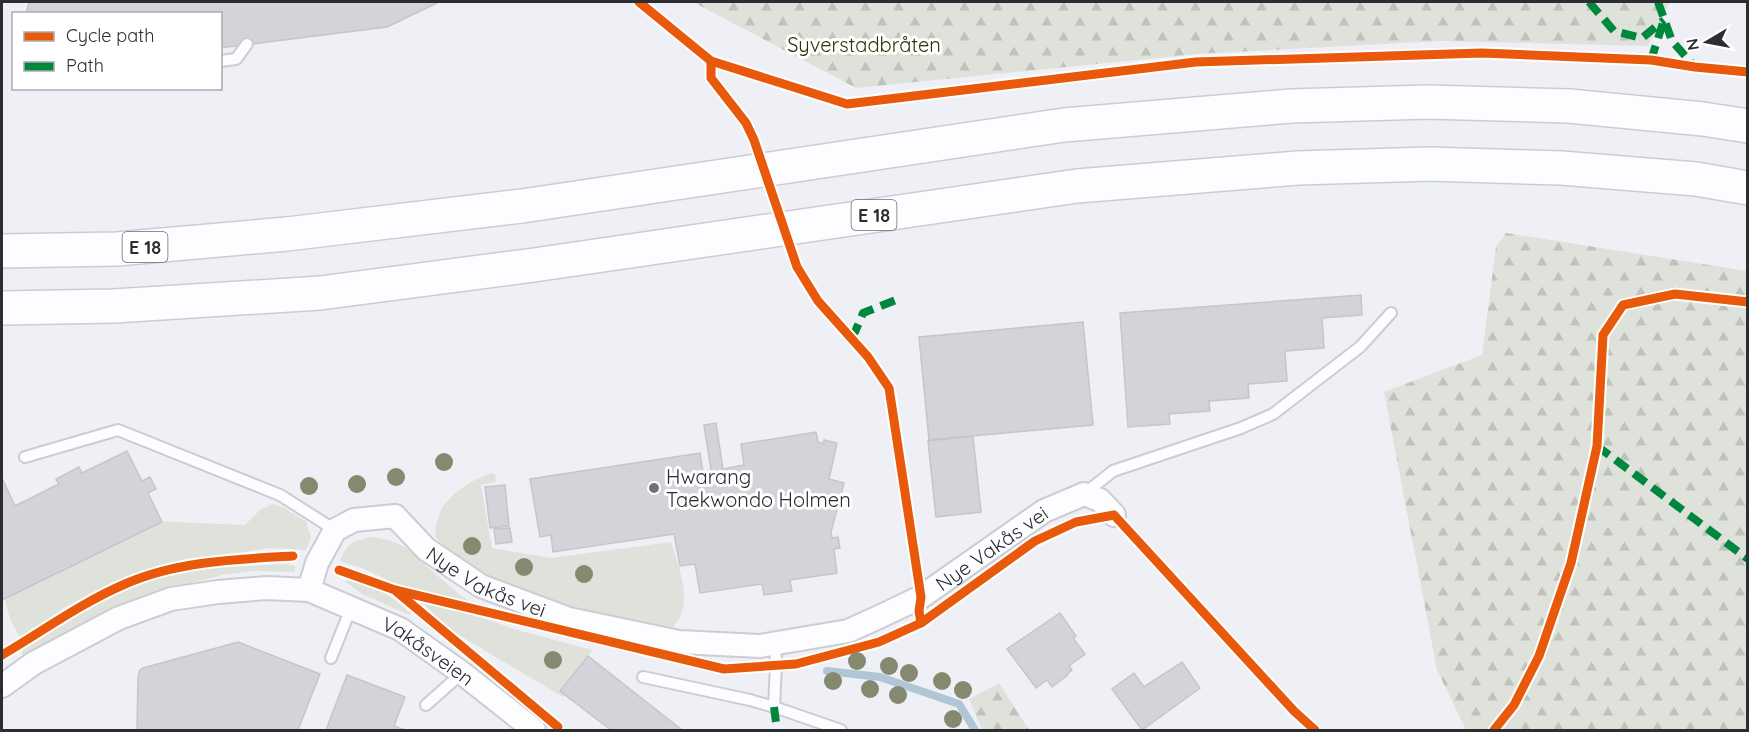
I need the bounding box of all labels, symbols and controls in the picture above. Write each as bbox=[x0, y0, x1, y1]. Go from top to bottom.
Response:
legend bbox=[12, 12, 222, 90]
north arrow bbox=[1677, 12, 1737, 72]
text: Cycle path bbox=[66, 24, 154, 47]
park label: Syverstadbråten bbox=[787, 32, 941, 57]
text: N bbox=[1681, 37, 1703, 52]
text: Path bbox=[66, 54, 104, 77]
road number: E 18 bbox=[852, 200, 896, 230]
road number: E 18 bbox=[122, 232, 168, 262]
place label: Hwarang Taekwondo Holmen bbox=[666, 464, 851, 512]
marker: Hwarang Taekwondo Holmen bbox=[647, 481, 661, 495]
street label: Nye Vakås vei bbox=[930, 500, 1052, 596]
street label: Nye Vakås vei bbox=[422, 541, 550, 622]
street label: Vakåsveien bbox=[379, 610, 480, 691]

